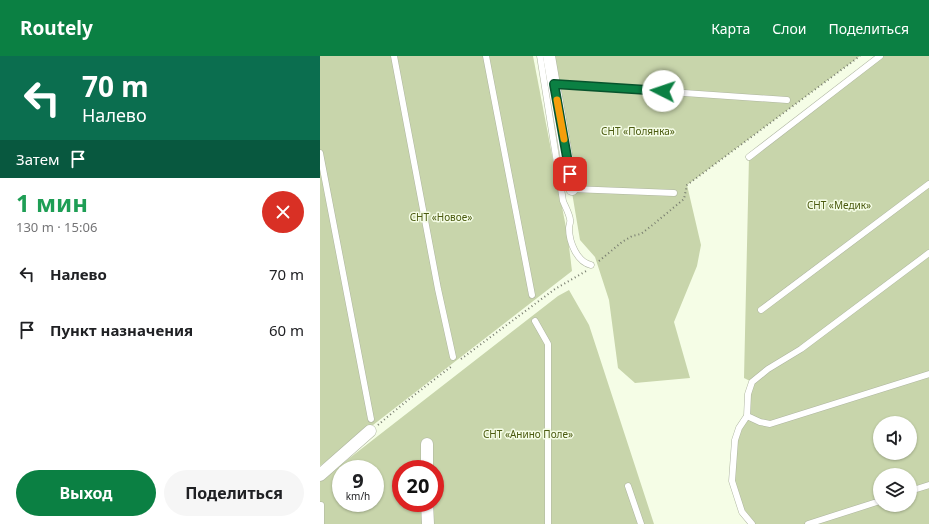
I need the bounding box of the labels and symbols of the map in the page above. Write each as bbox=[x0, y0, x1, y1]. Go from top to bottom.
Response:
position arrow bbox=[642, 70, 684, 112]
park label: СНТ «Полянка» bbox=[601, 124, 675, 138]
pin bbox=[553, 157, 587, 191]
park label: СНТ «Медик» bbox=[807, 198, 871, 212]
park label: СНТ «Новое» bbox=[410, 210, 472, 224]
park label: СНТ «Анино Поле» bbox=[483, 427, 573, 441]
speed limit sign: 20 bbox=[392, 460, 444, 512]

